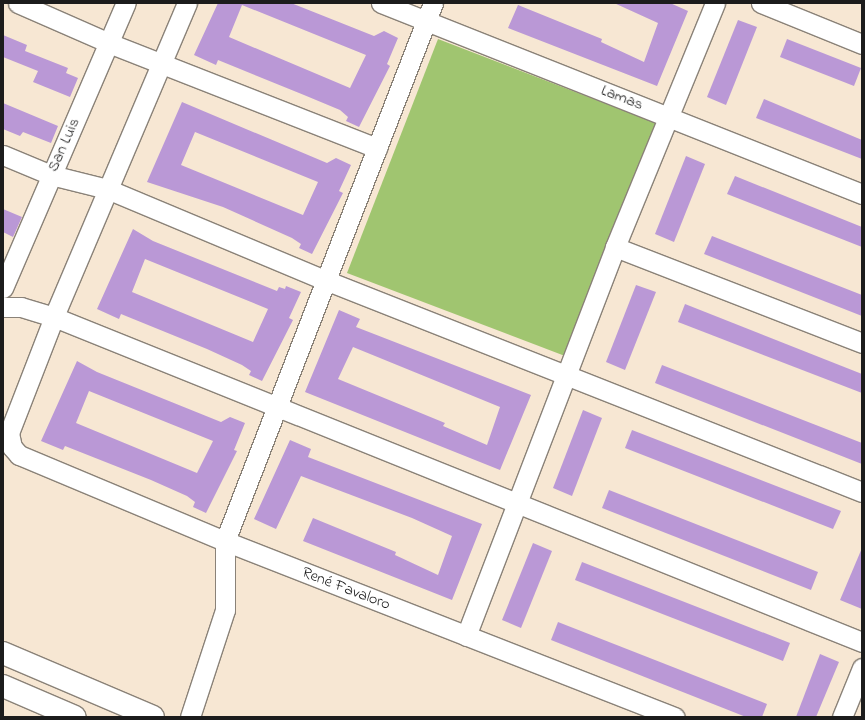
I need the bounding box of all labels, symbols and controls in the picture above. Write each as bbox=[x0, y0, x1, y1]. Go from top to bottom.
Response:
street label: Lamas bbox=[598, 81, 646, 115]
street label: San Luis bbox=[44, 115, 84, 175]
street label: René Favaloro bbox=[299, 563, 393, 615]

